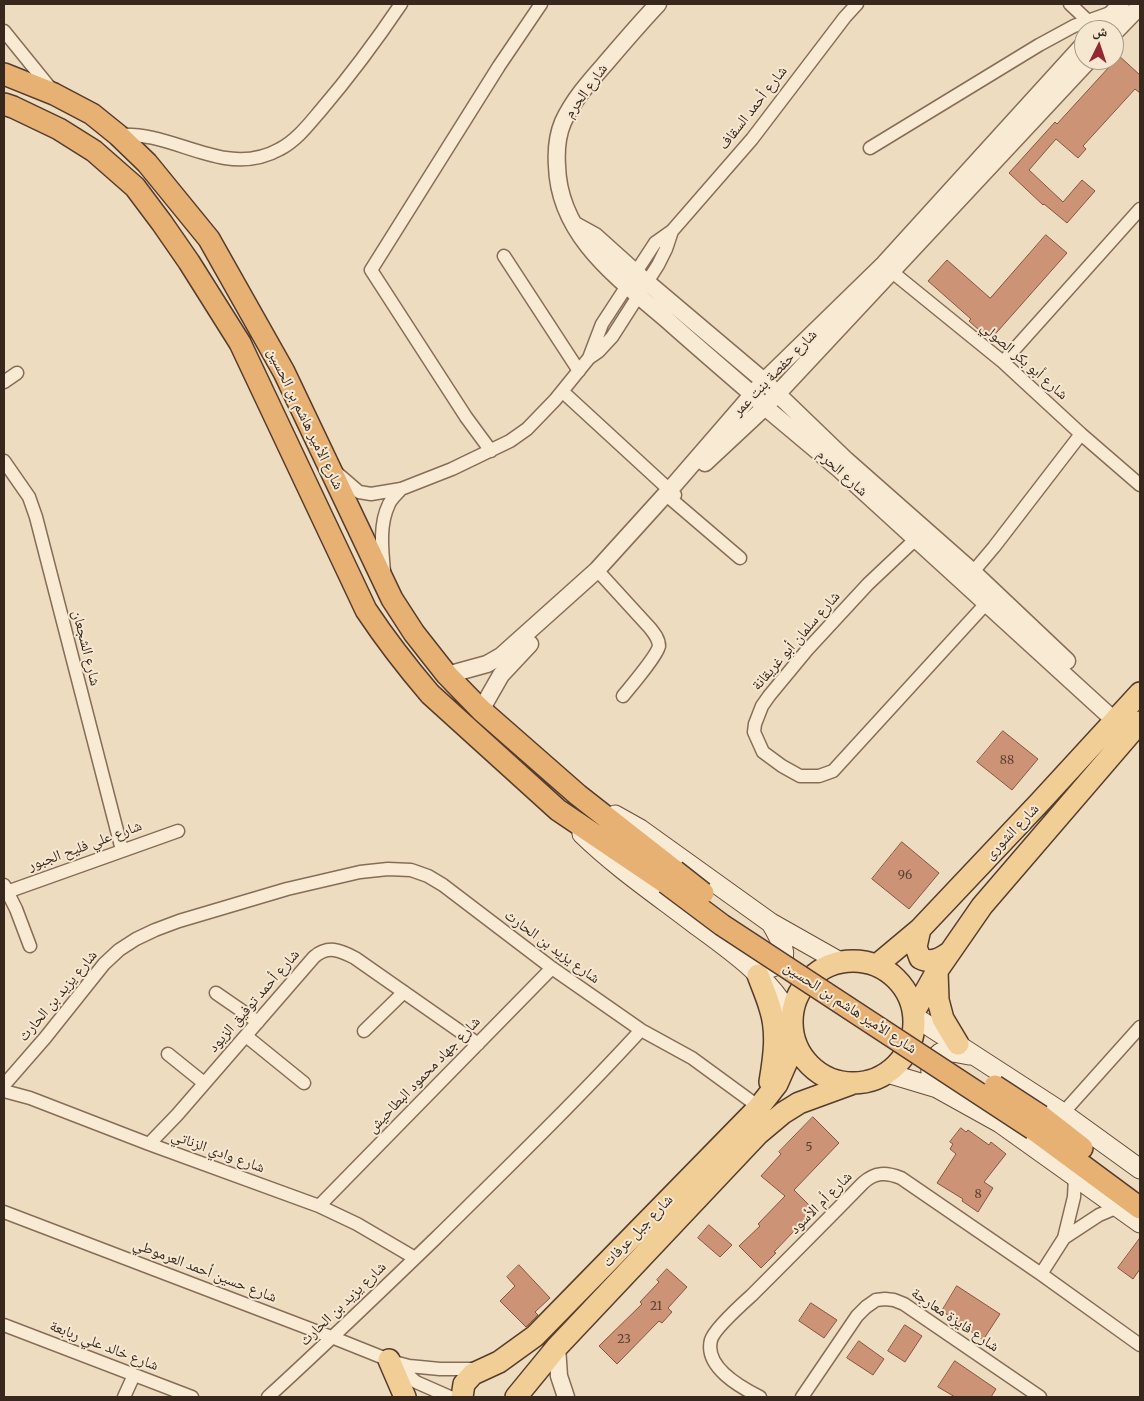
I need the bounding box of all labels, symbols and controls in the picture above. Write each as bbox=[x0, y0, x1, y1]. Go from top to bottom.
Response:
north arrow bbox=[1074, 20, 1124, 70]
text: ش bbox=[1092, 22, 1108, 41]
street label: شارع الحرم bbox=[560, 61, 612, 121]
street label: شارع أحمد السقاف bbox=[715, 63, 791, 153]
street label: شارع أبو بكر الصولي bbox=[977, 318, 1071, 404]
street label: شارع حفصة بنت عمر bbox=[729, 326, 821, 420]
street label: شارع الأمير هاشم بن الحسين bbox=[263, 345, 347, 493]
street label: شارع الحرم bbox=[813, 446, 871, 500]
street label: شارع سلمان أبو غريقانة bbox=[748, 588, 844, 694]
street label: شارع الشجعان bbox=[68, 608, 104, 688]
house number: 88 bbox=[1000, 754, 1014, 768]
street label: شارع الشورى bbox=[981, 800, 1043, 864]
street label: شارع علي فليح الجبور bbox=[26, 817, 144, 875]
house number: 96 bbox=[898, 869, 912, 883]
street label: شارع يزيد بن الحارث bbox=[501, 906, 603, 988]
street label: شارع أحمد توفيق الزيود bbox=[204, 946, 304, 1056]
street label: شارع يزيد بن الحارث bbox=[15, 947, 101, 1045]
street label: شارع الأمير هاشم بن الحسين bbox=[780, 958, 920, 1058]
street label: شارع جهاد محمود البطاحيش bbox=[364, 1013, 484, 1137]
street label: شارع وادي الزناتي bbox=[169, 1127, 267, 1177]
house number: 5 bbox=[805, 1141, 813, 1155]
street label: شارع أم الأسود bbox=[786, 1168, 856, 1238]
house number: 8 bbox=[974, 1188, 982, 1202]
street label: شارع جبل عرفات bbox=[599, 1191, 677, 1271]
street label: شارع حسين أحمد العرموطي bbox=[131, 1235, 279, 1307]
street label: شارع يزيد بن الحارث bbox=[296, 1258, 390, 1350]
street label: شارع فايزة معارجة bbox=[908, 1284, 1002, 1356]
house number: 21 bbox=[650, 1300, 662, 1314]
street label: شارع خالد علي ربابعة bbox=[47, 1317, 161, 1375]
house number: 23 bbox=[617, 1333, 631, 1347]

